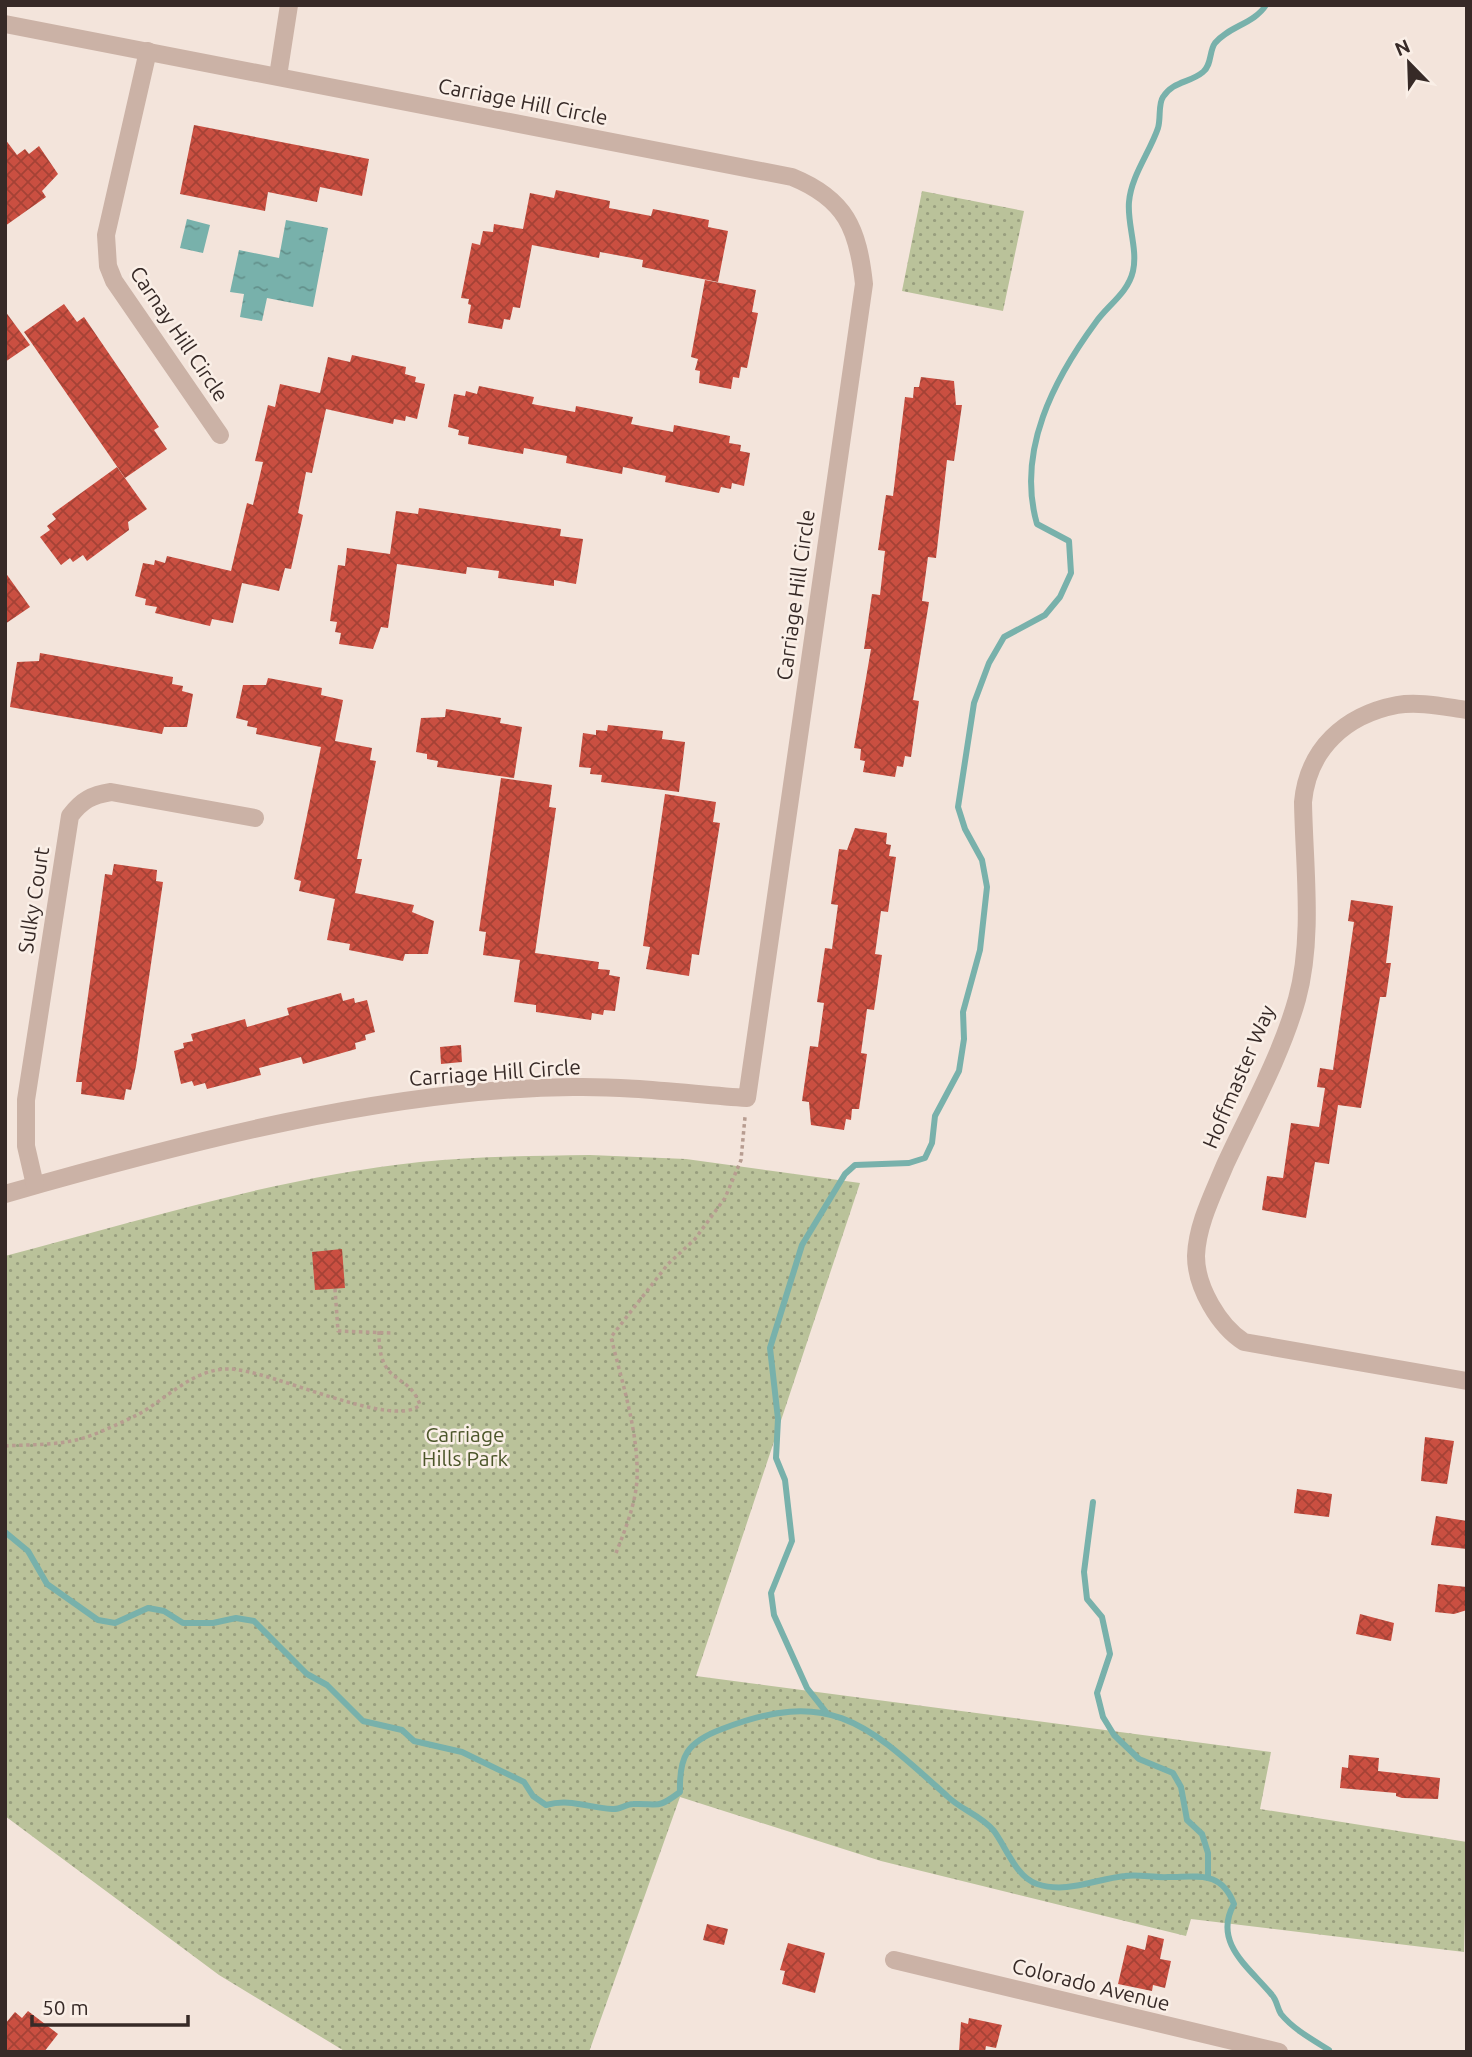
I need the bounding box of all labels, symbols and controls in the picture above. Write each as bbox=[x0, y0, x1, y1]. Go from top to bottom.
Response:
north arrow bbox=[1374, 28, 1444, 98]
text: N bbox=[1392, 34, 1413, 60]
street label: Carriage Hill Circle bbox=[436, 73, 610, 129]
street label: Carnay Hill Circle bbox=[126, 261, 234, 406]
street label: Carriage Hill Circle bbox=[771, 508, 819, 682]
street label: Sulky Court bbox=[13, 845, 53, 955]
street label: Hoffmaster Way bbox=[1197, 1001, 1279, 1152]
street label: Carriage Hill Circle bbox=[408, 1054, 582, 1090]
park label: Carriage Hills Park bbox=[422, 1422, 509, 1470]
street label: Colorado Avenue bbox=[1010, 1953, 1173, 2015]
scale bar bbox=[32, 1983, 187, 2027]
text: 50 m bbox=[42, 1995, 89, 2019]

